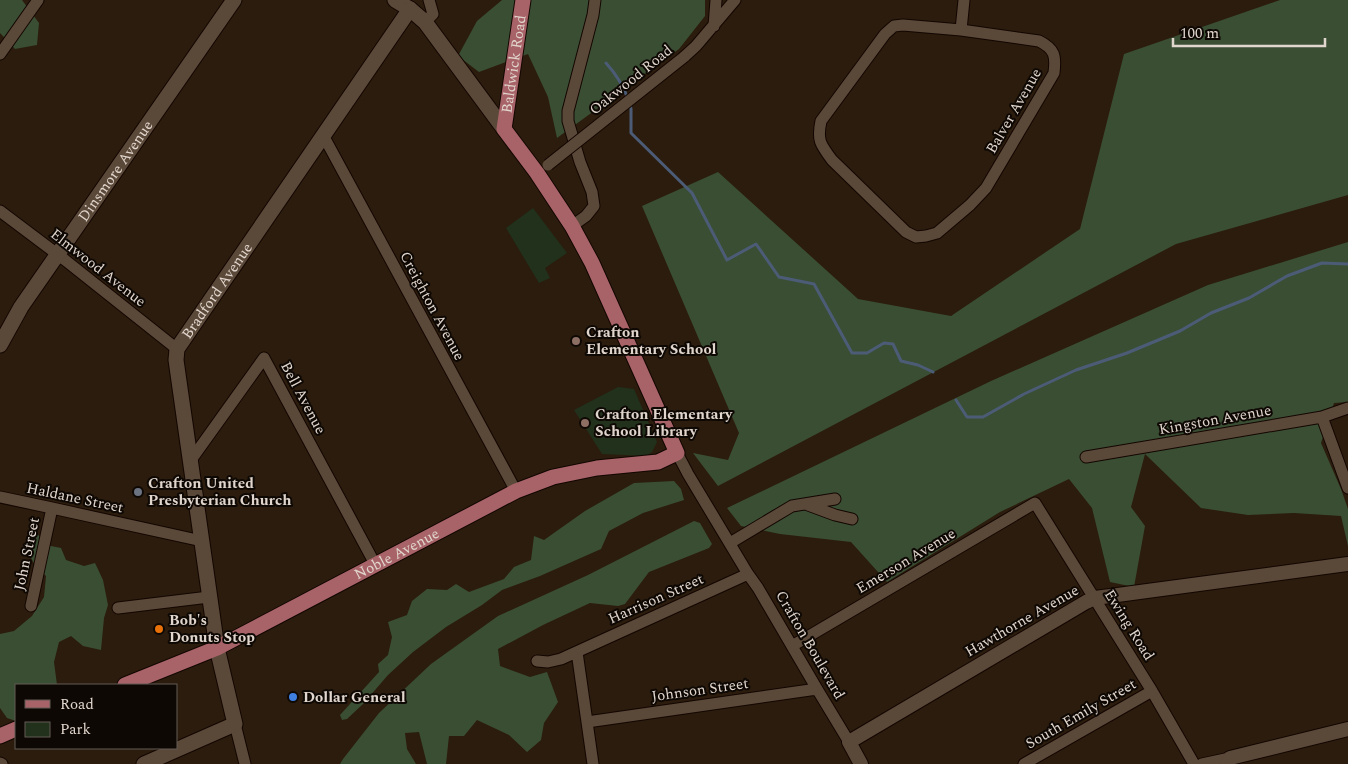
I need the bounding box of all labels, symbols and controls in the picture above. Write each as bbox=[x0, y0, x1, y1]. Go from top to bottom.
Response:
street label: Baldwick Road bbox=[495, 13, 532, 115]
scale bar bbox=[1173, 15, 1326, 47]
text: 100 m bbox=[1180, 22, 1219, 45]
street label: Oakwood Road bbox=[584, 39, 678, 121]
street label: Balver Avenue bbox=[980, 64, 1048, 158]
street label: Dinsmore Avenue bbox=[72, 115, 159, 226]
street label: Elmwood Avenue bbox=[45, 223, 151, 313]
street label: Bradford Avenue bbox=[176, 238, 258, 344]
street label: Creighton Avenue bbox=[393, 247, 471, 365]
place label: Crafton Elementary School bbox=[586, 321, 717, 361]
marker: Crafton Elementary School bbox=[570, 335, 582, 347]
street label: Bell Avenue bbox=[274, 358, 332, 438]
street label: Kingston Avenue bbox=[1157, 399, 1273, 441]
place label: Crafton Elementary School Library bbox=[595, 403, 733, 443]
marker: Crafton Elementary School Library bbox=[579, 417, 591, 429]
place label: Crafton United Presbyterian Church bbox=[148, 472, 291, 512]
street label: Haldane Street bbox=[24, 476, 126, 520]
marker: Crafton United Presbyterian Church bbox=[132, 486, 144, 498]
street label: John Street bbox=[8, 515, 46, 593]
street label: Noble Avenue bbox=[350, 522, 443, 586]
street label: Emerson Avenue bbox=[852, 522, 960, 600]
street label: Harrison Street bbox=[604, 568, 708, 630]
street label: Hawthorne Avenue bbox=[961, 579, 1083, 663]
street label: Ewing Road bbox=[1098, 585, 1160, 665]
street label: Crafton Boulevard bbox=[769, 586, 851, 704]
place label: Bob's Donuts Stop bbox=[169, 609, 255, 649]
marker: Bob's Donuts Stop bbox=[153, 623, 165, 635]
street label: Johnson Street bbox=[650, 672, 750, 708]
street label: South Emily Street bbox=[1021, 673, 1141, 755]
legend bbox=[15, 684, 178, 749]
place label: Dollar General bbox=[303, 686, 406, 709]
marker: Dollar General bbox=[287, 691, 299, 703]
text: Road bbox=[60, 693, 94, 716]
text: Park bbox=[60, 718, 91, 741]

